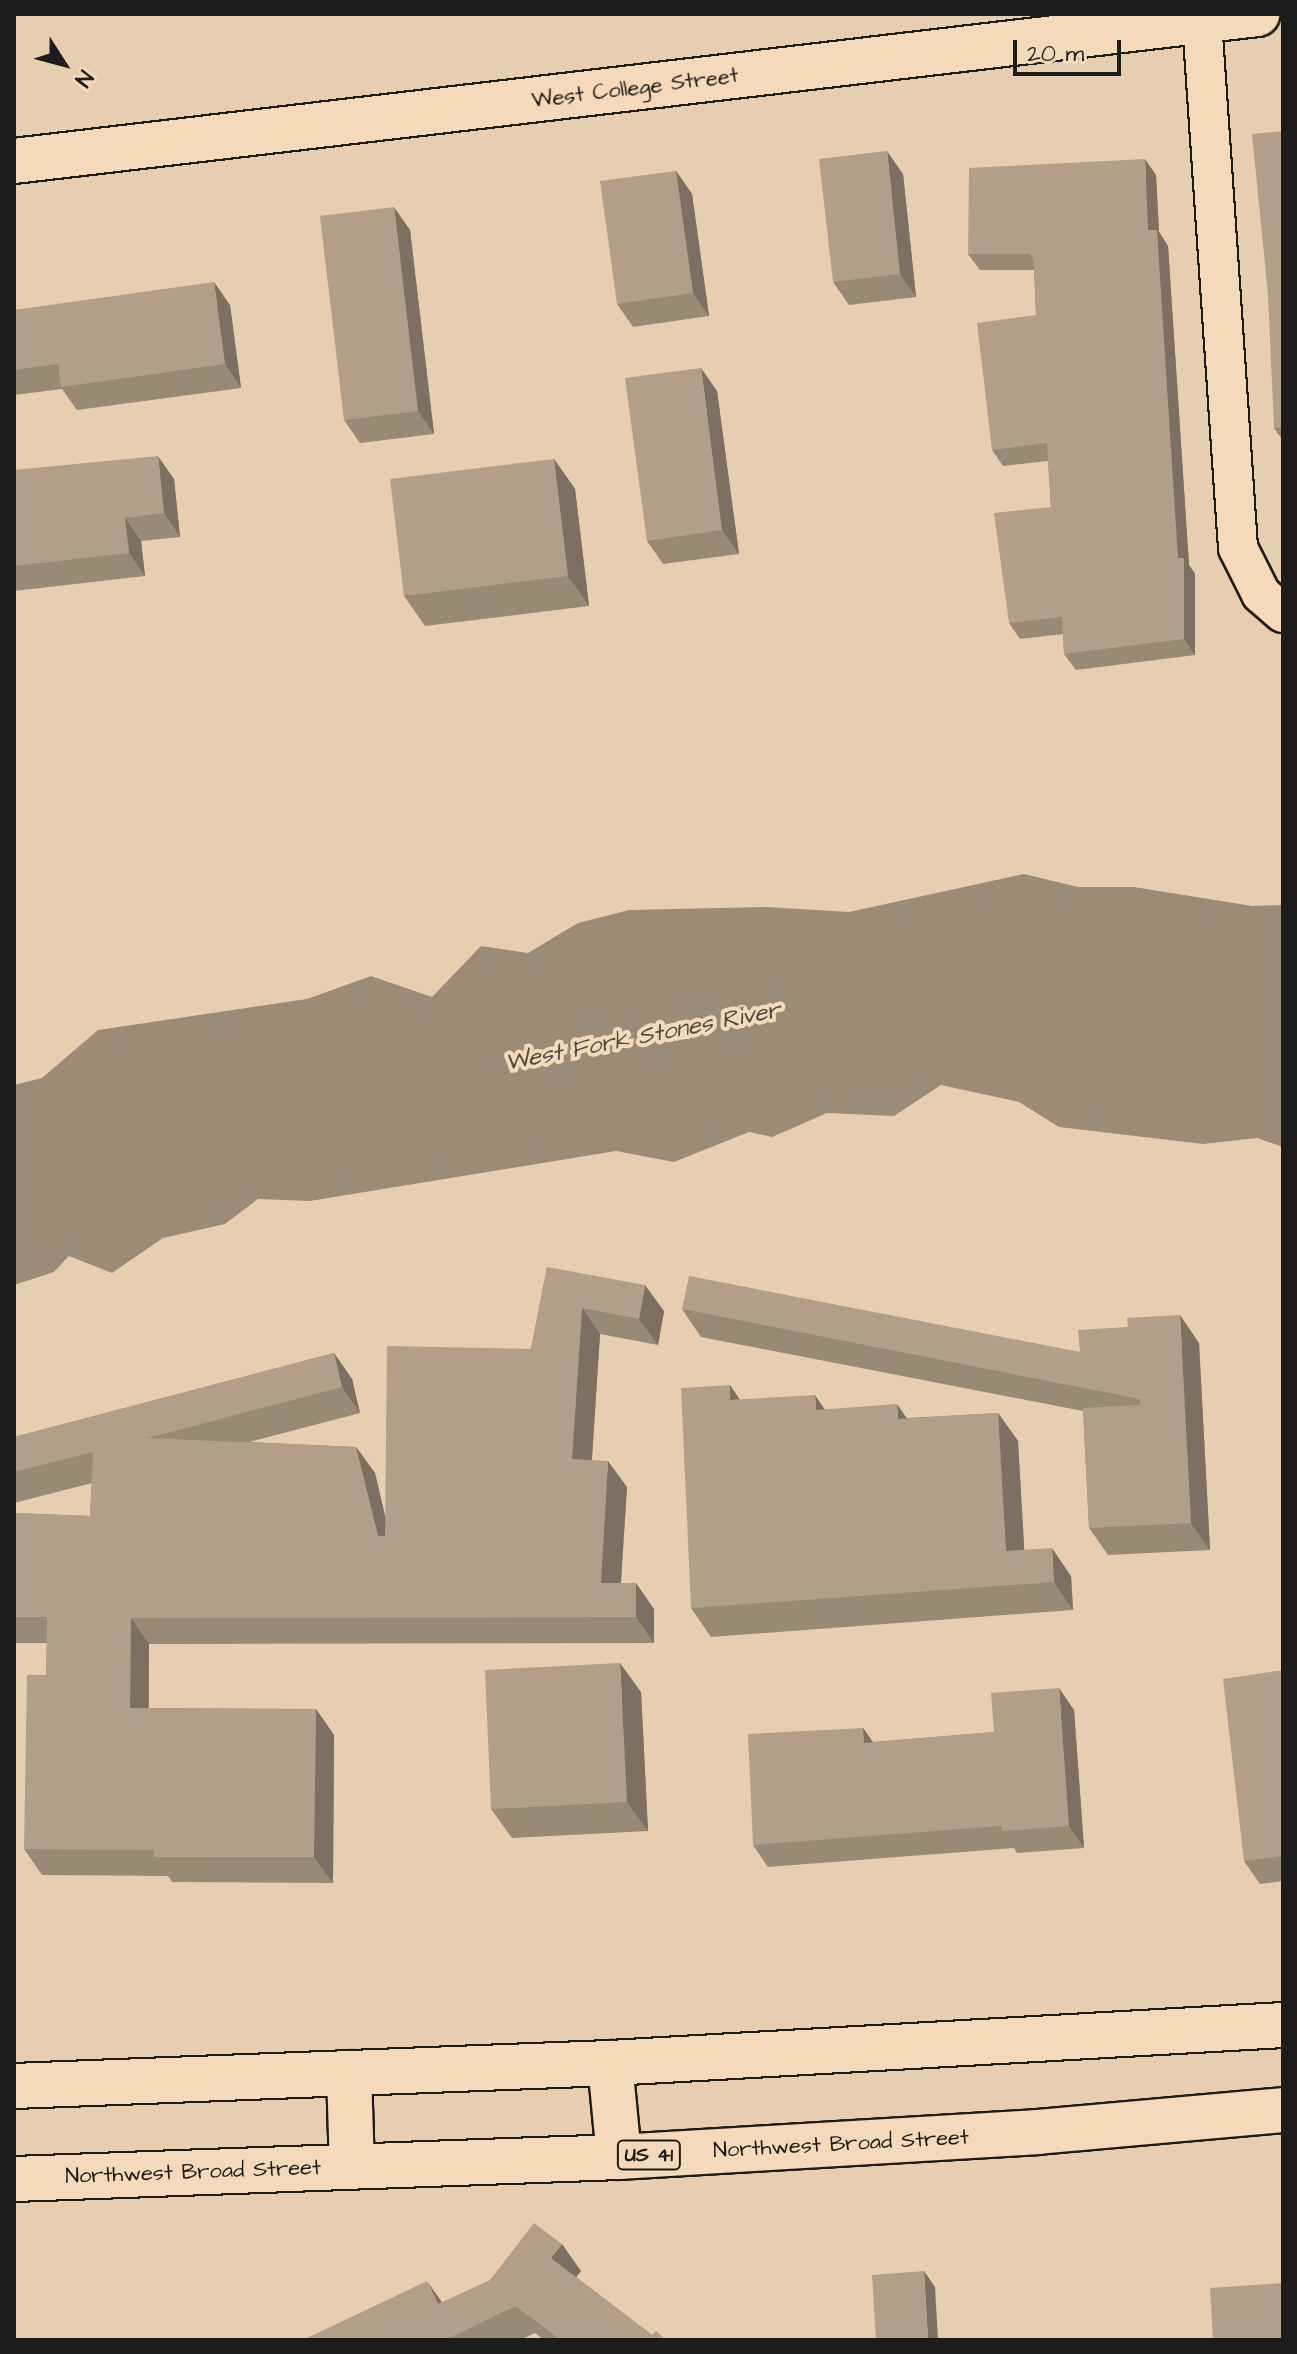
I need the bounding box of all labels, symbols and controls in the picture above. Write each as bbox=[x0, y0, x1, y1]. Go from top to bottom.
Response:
north arrow bbox=[24, 24, 104, 104]
scale bar bbox=[1017, 24, 1125, 74]
text: 20 m bbox=[1027, 37, 1084, 71]
street label: West College Street bbox=[530, 62, 740, 114]
text: N bbox=[67, 64, 100, 93]
water label: West Fork Stones River bbox=[503, 996, 783, 1078]
street label: Northwest Broad Street bbox=[713, 2124, 969, 2164]
road number: US 41 bbox=[615, 2139, 683, 2171]
street label: Northwest Broad Street bbox=[65, 2154, 321, 2190]

